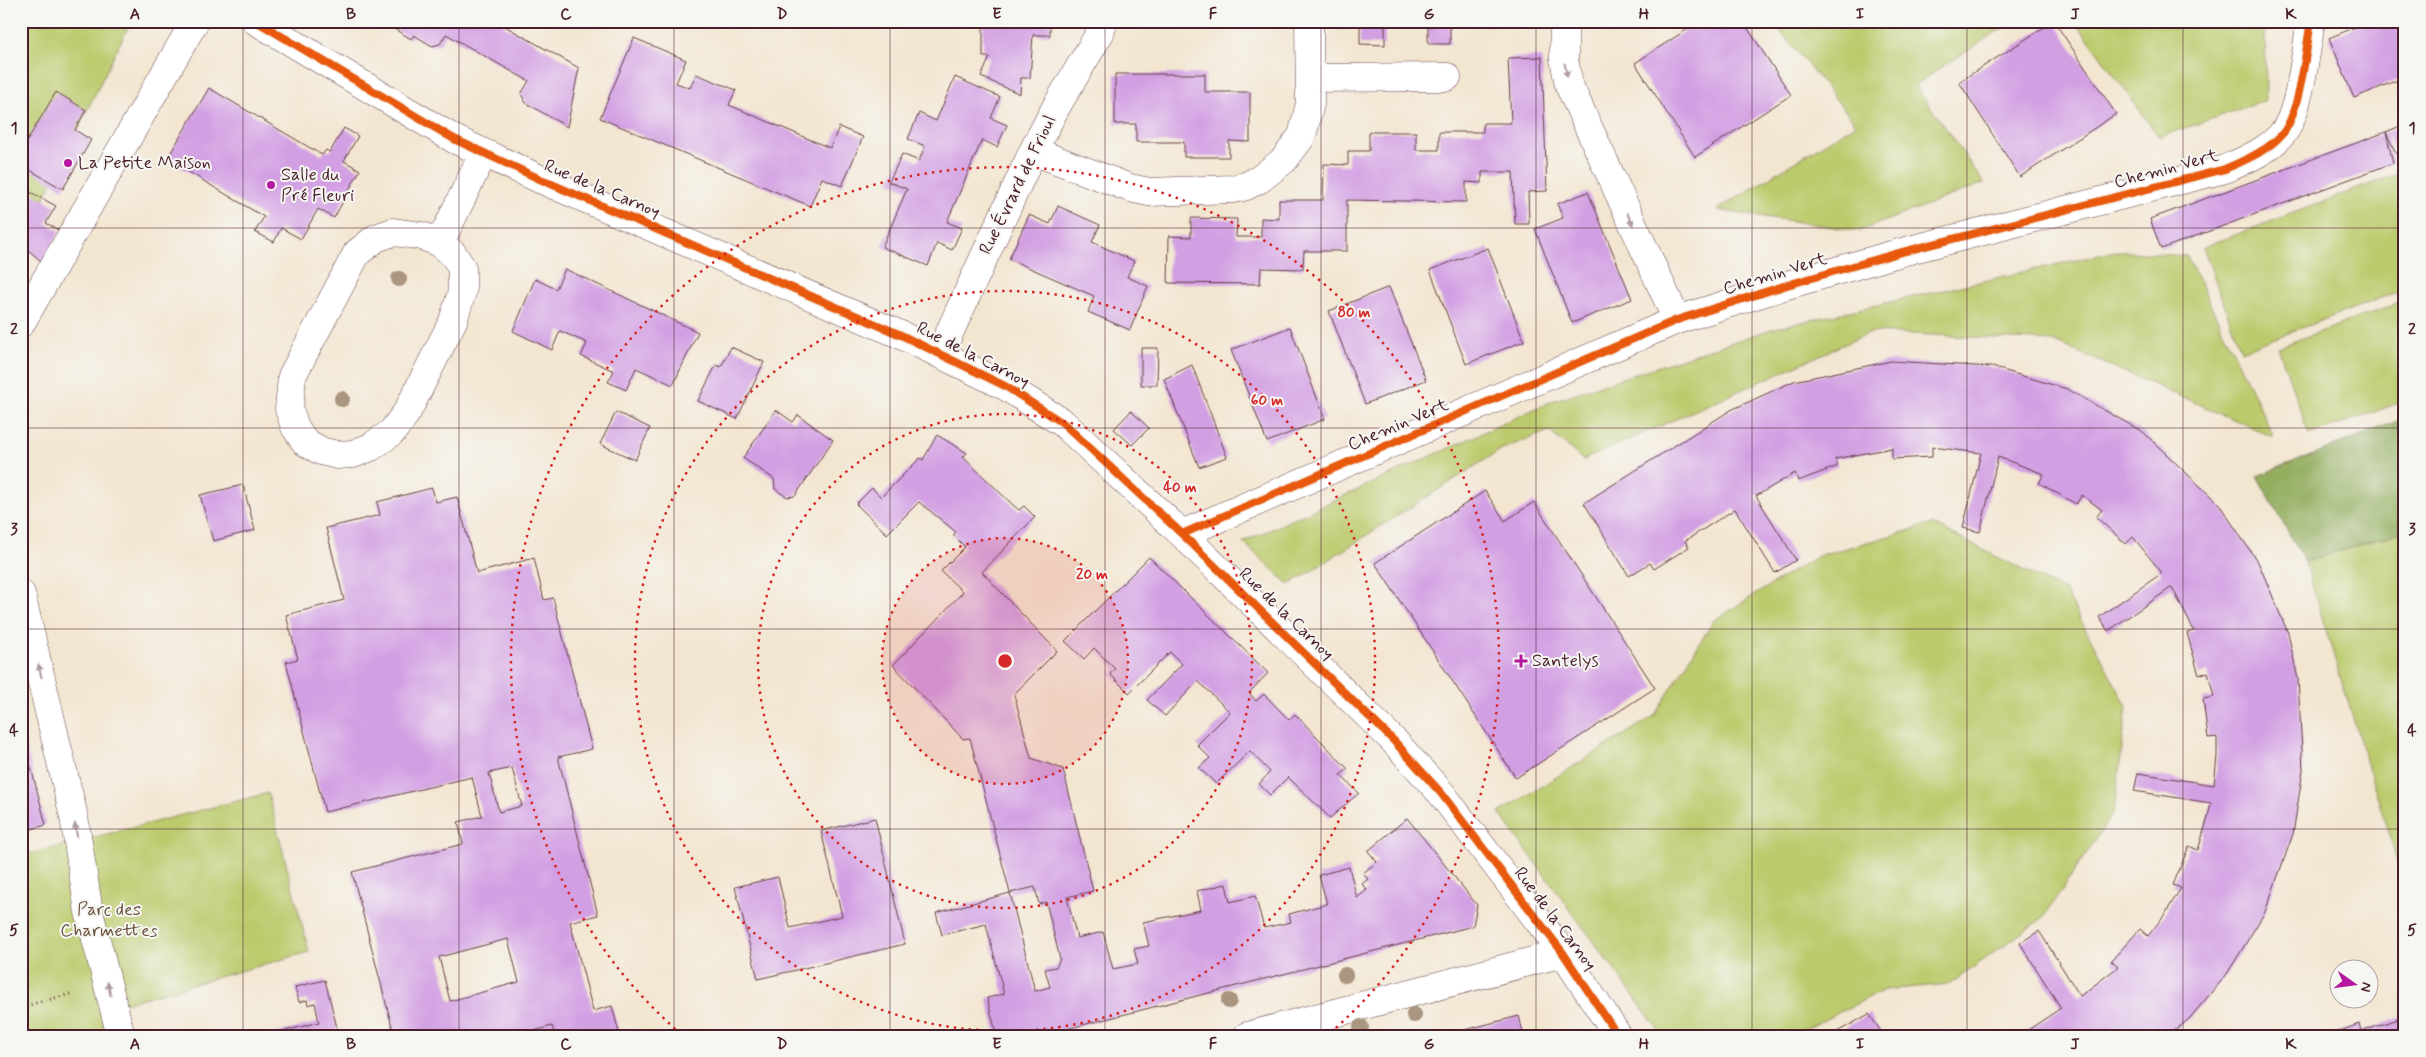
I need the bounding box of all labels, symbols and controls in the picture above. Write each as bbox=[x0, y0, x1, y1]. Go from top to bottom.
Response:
text: A bbox=[130, 4, 140, 25]
text: B bbox=[346, 4, 356, 25]
text: C bbox=[560, 4, 572, 25]
text: D bbox=[776, 4, 788, 25]
text: E bbox=[992, 4, 1002, 25]
text: F bbox=[1209, 4, 1218, 25]
text: G bbox=[1424, 4, 1435, 25]
text: H bbox=[1639, 4, 1650, 25]
text: I bbox=[1856, 4, 1865, 25]
text: J bbox=[2070, 4, 2080, 25]
text: K bbox=[2285, 4, 2297, 25]
one-way arrow bbox=[1562, 62, 1570, 77]
street label: Rue Évrard de Frioul bbox=[974, 111, 1062, 259]
text: 1 bbox=[10, 118, 18, 139]
text: 1 bbox=[2408, 118, 2416, 139]
street label: Chemin Vert bbox=[2111, 143, 2221, 194]
place label: La Petite Maison bbox=[78, 151, 211, 175]
street label: Rue de la Carnoy bbox=[540, 154, 664, 224]
marker: La Petite Maison bbox=[62, 157, 74, 169]
place label: Salle du Pré Fleuri bbox=[281, 163, 354, 208]
marker: Salle du Pré Fleuri bbox=[265, 179, 277, 191]
one-way arrow bbox=[1626, 212, 1634, 226]
street label: Chemin Vert bbox=[1720, 247, 1830, 301]
text: 80 m bbox=[1337, 303, 1371, 323]
street label: Rue de la Carnoy bbox=[912, 316, 1034, 394]
text: 2 bbox=[10, 319, 18, 340]
text: 2 bbox=[2408, 319, 2416, 340]
text: 60 m bbox=[1251, 391, 1283, 411]
street label: Chemin Vert bbox=[1344, 393, 1452, 457]
text: 40 m bbox=[1163, 478, 1197, 498]
text: 3 bbox=[10, 519, 18, 540]
text: 3 bbox=[2408, 519, 2416, 540]
street label: Rue de la Carnoy bbox=[1233, 562, 1339, 666]
text: 20 m bbox=[1076, 565, 1108, 585]
place label: Santelys bbox=[1532, 649, 1599, 673]
centre of rings bbox=[996, 652, 1014, 670]
marker: Santelys bbox=[1514, 654, 1528, 668]
one-way arrow bbox=[36, 664, 44, 679]
text: 4 bbox=[9, 720, 19, 741]
text: 4 bbox=[2407, 720, 2417, 741]
one-way arrow bbox=[72, 821, 80, 837]
street label: Rue de la Carnoy bbox=[1508, 862, 1602, 976]
park label: Parc des Charmettes bbox=[60, 898, 158, 943]
text: 5 bbox=[9, 920, 19, 941]
text: 5 bbox=[2407, 920, 2417, 941]
north arrow bbox=[2328, 960, 2378, 1010]
text: N bbox=[2356, 980, 2376, 994]
one-way arrow bbox=[105, 981, 113, 996]
text: A bbox=[130, 1034, 140, 1055]
text: B bbox=[346, 1034, 356, 1055]
text: C bbox=[560, 1034, 572, 1055]
text: D bbox=[776, 1034, 788, 1055]
text: E bbox=[992, 1034, 1002, 1055]
text: F bbox=[1209, 1034, 1218, 1055]
text: G bbox=[1424, 1034, 1435, 1055]
text: H bbox=[1639, 1034, 1650, 1055]
text: I bbox=[1856, 1034, 1865, 1055]
text: J bbox=[2070, 1034, 2080, 1055]
text: K bbox=[2285, 1034, 2297, 1055]

